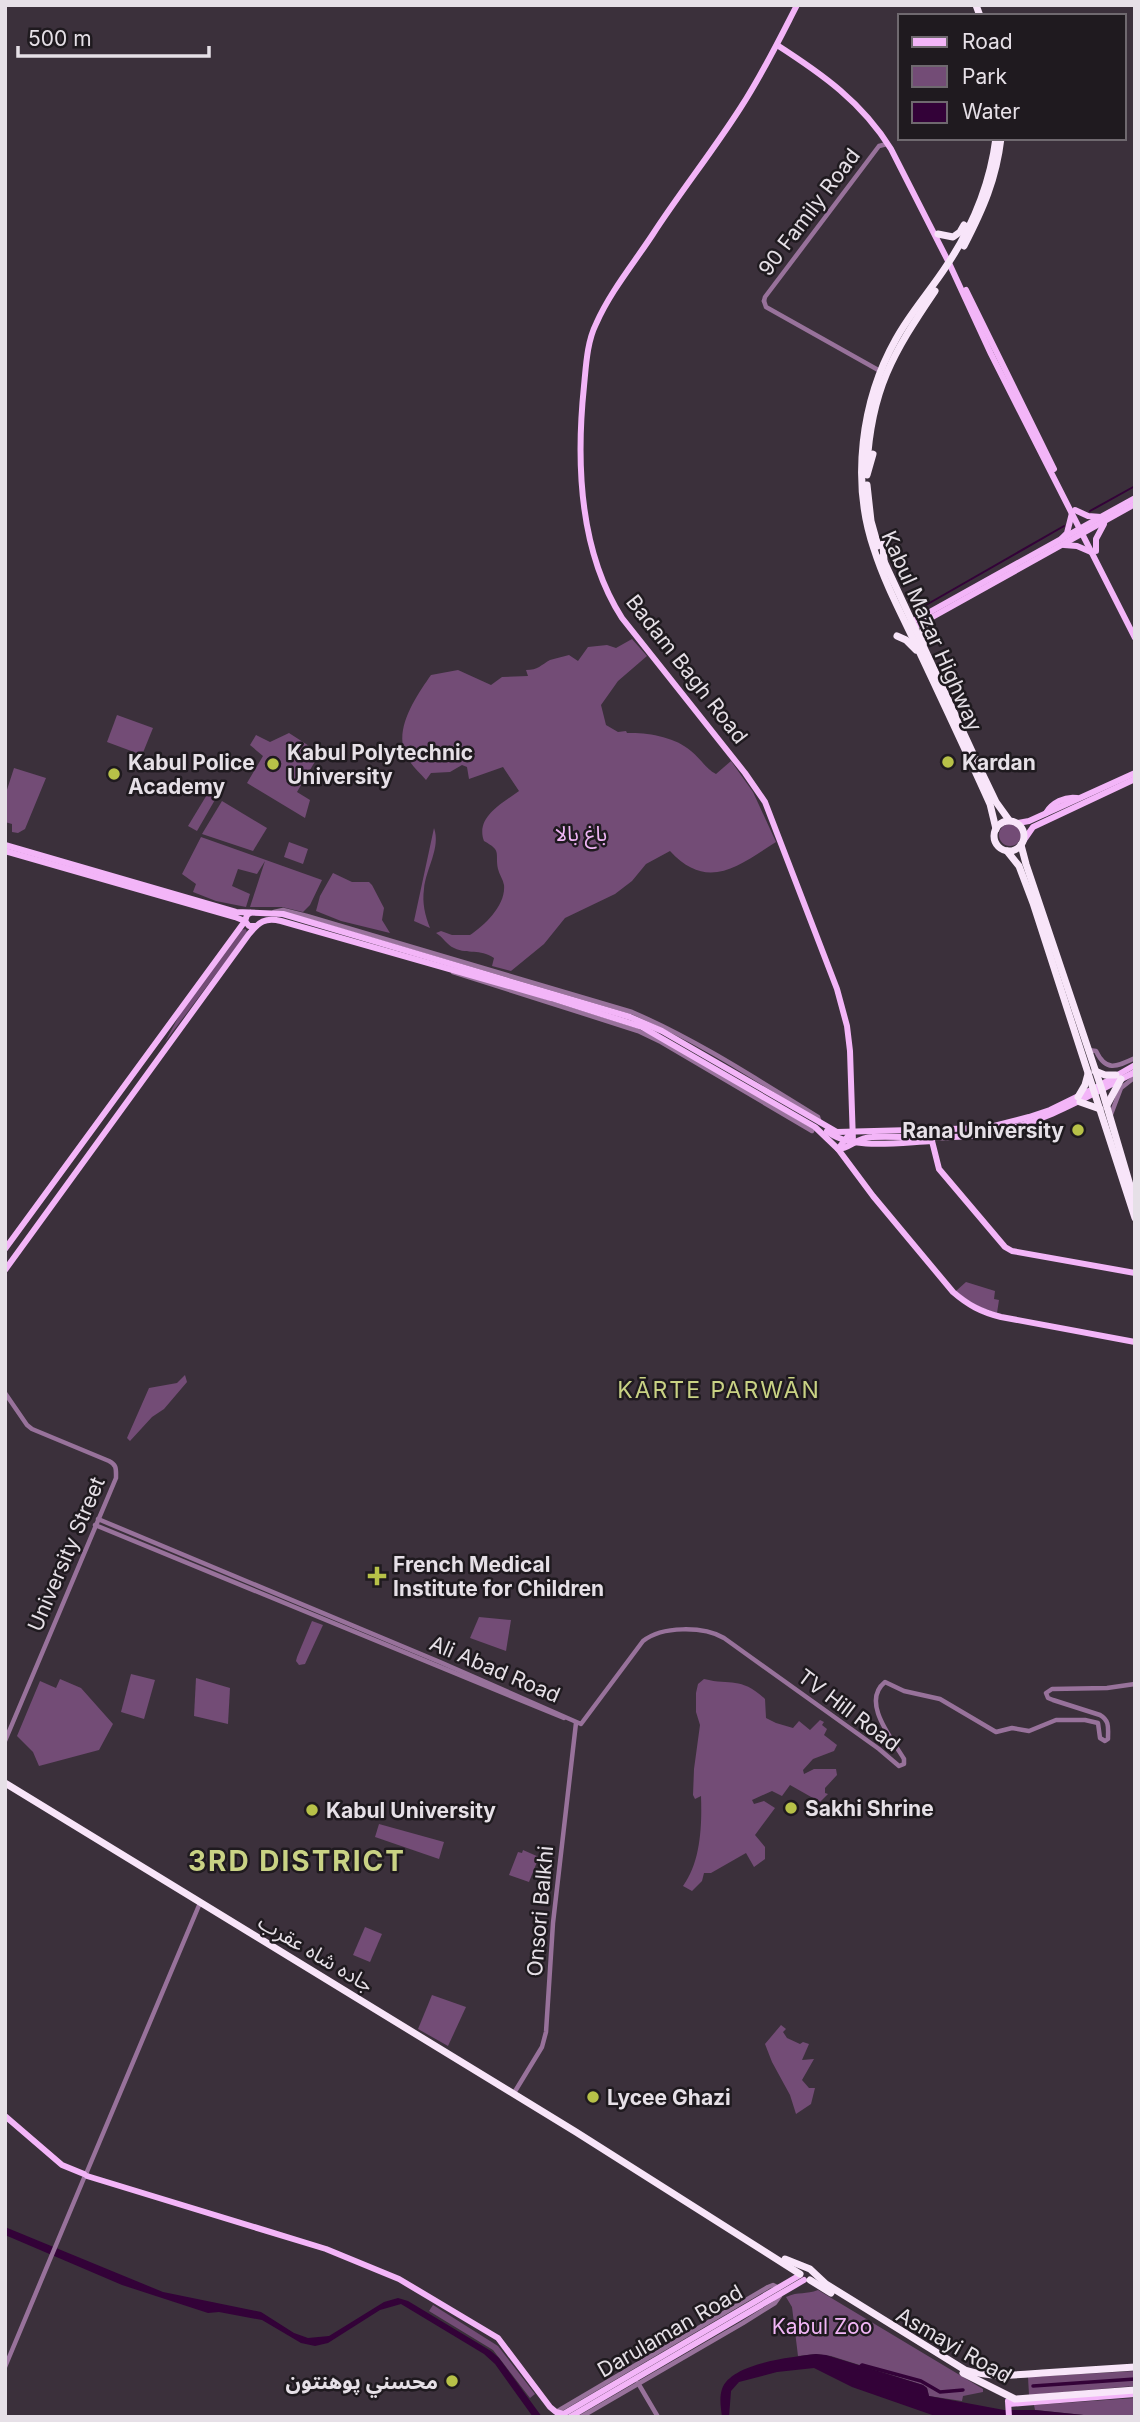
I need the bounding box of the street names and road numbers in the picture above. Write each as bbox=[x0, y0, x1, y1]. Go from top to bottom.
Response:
street label: 90 Family Road bbox=[753, 143, 865, 281]
street label: Kabul Mazar Highway bbox=[877, 527, 988, 735]
street label: Badam Bagh Road bbox=[621, 590, 753, 748]
street label: University Street bbox=[22, 1473, 110, 1635]
street label: Ali Abad Road bbox=[426, 1630, 564, 1708]
street label: TV Hill Road bbox=[793, 1663, 905, 1757]
street label: Onsori Balkhi bbox=[522, 1845, 558, 1977]
street label: جاده شاه عقرب bbox=[254, 1909, 378, 1997]
street label: Darulaman Road bbox=[593, 2279, 747, 2383]
street label: Asmayi Road bbox=[892, 2302, 1016, 2388]

